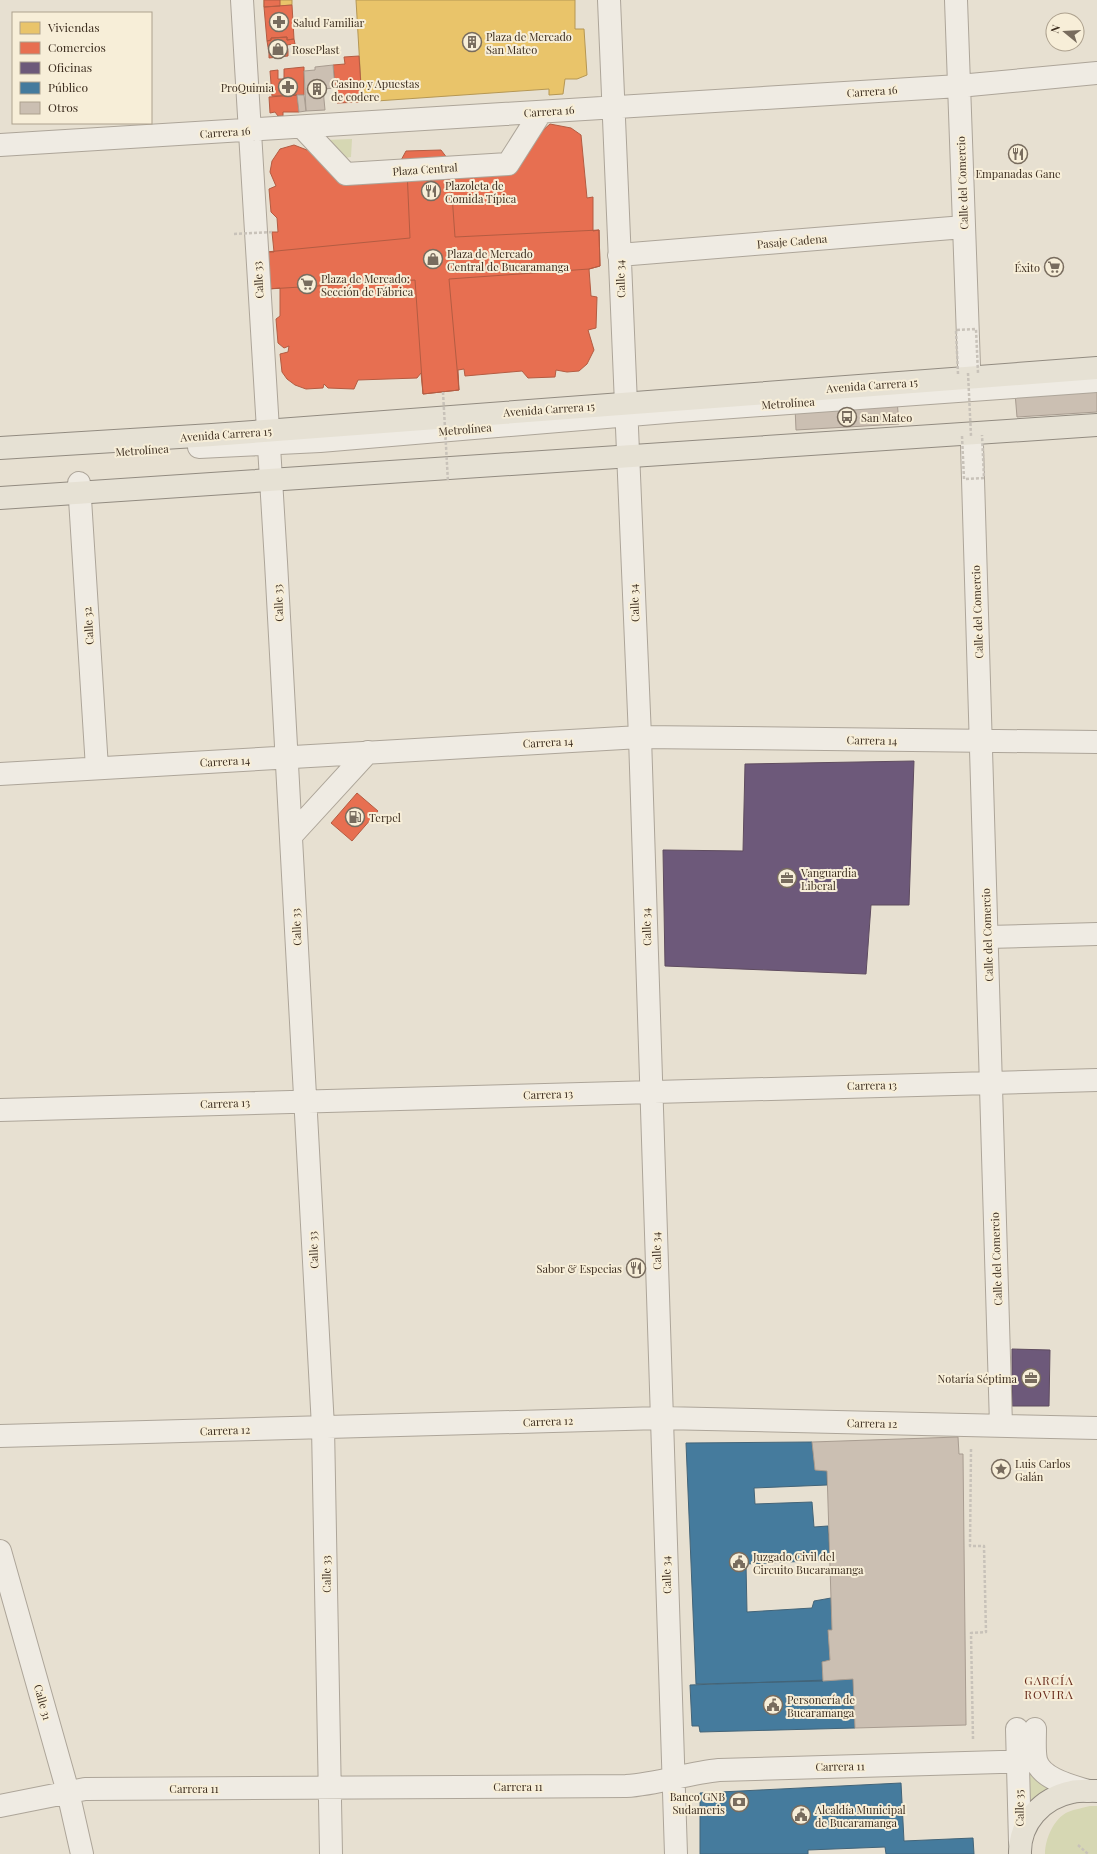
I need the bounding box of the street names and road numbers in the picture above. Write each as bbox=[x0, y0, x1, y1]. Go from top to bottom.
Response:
street label: Carrera 16 bbox=[846, 82, 898, 100]
street label: Carrera 16 bbox=[523, 102, 575, 120]
street label: Carrera 16 bbox=[199, 123, 251, 141]
street label: Calle del Comercio bbox=[953, 136, 971, 230]
street label: Plaza Central bbox=[392, 159, 458, 179]
street label: Pasaje Cadena bbox=[756, 230, 828, 252]
street label: Calle 34 bbox=[612, 259, 628, 298]
street label: Calle 33 bbox=[249, 261, 267, 299]
street label: Avenida Carrera 15 bbox=[825, 374, 919, 396]
street label: Metrolínea bbox=[761, 394, 816, 412]
street label: Avenida Carrera 15 bbox=[502, 398, 596, 420]
street label: Metrolínea bbox=[438, 419, 493, 439]
street label: Avenida Carrera 15 bbox=[179, 423, 273, 445]
street label: Metrolínea bbox=[115, 441, 170, 459]
street label: Calle del Comercio bbox=[968, 565, 986, 659]
street label: Calle 34 bbox=[625, 583, 642, 622]
street label: Calle 33 bbox=[270, 584, 286, 622]
street label: Calle 32 bbox=[79, 607, 97, 645]
street label: Carrera 14 bbox=[847, 732, 898, 748]
street label: Carrera 14 bbox=[522, 733, 574, 751]
street label: Carrera 14 bbox=[199, 752, 251, 770]
street label: Calle del Comercio bbox=[978, 888, 996, 982]
street label: Calle 34 bbox=[638, 907, 654, 946]
street label: Calle 33 bbox=[288, 908, 304, 946]
street label: Carrera 13 bbox=[847, 1077, 897, 1093]
street label: Carrera 13 bbox=[523, 1086, 573, 1102]
street label: Carrera 13 bbox=[200, 1095, 250, 1111]
street label: Calle del Comercio bbox=[987, 1212, 1005, 1306]
street label: Calle 33 bbox=[305, 1231, 321, 1269]
street label: Calle 34 bbox=[648, 1231, 664, 1270]
street label: Carrera 12 bbox=[522, 1413, 574, 1429]
street label: Carrera 12 bbox=[847, 1415, 897, 1431]
street label: Carrera 12 bbox=[199, 1422, 251, 1438]
street label: Calle 33 bbox=[318, 1555, 334, 1593]
street label: Calle 34 bbox=[658, 1555, 674, 1594]
street label: Calle 31 bbox=[31, 1682, 55, 1722]
street label: Carrera 11 bbox=[815, 1758, 865, 1774]
street label: Carrera 11 bbox=[493, 1779, 543, 1794]
street label: Carrera 11 bbox=[169, 1781, 219, 1796]
street label: Calle 35 bbox=[1011, 1789, 1027, 1827]

